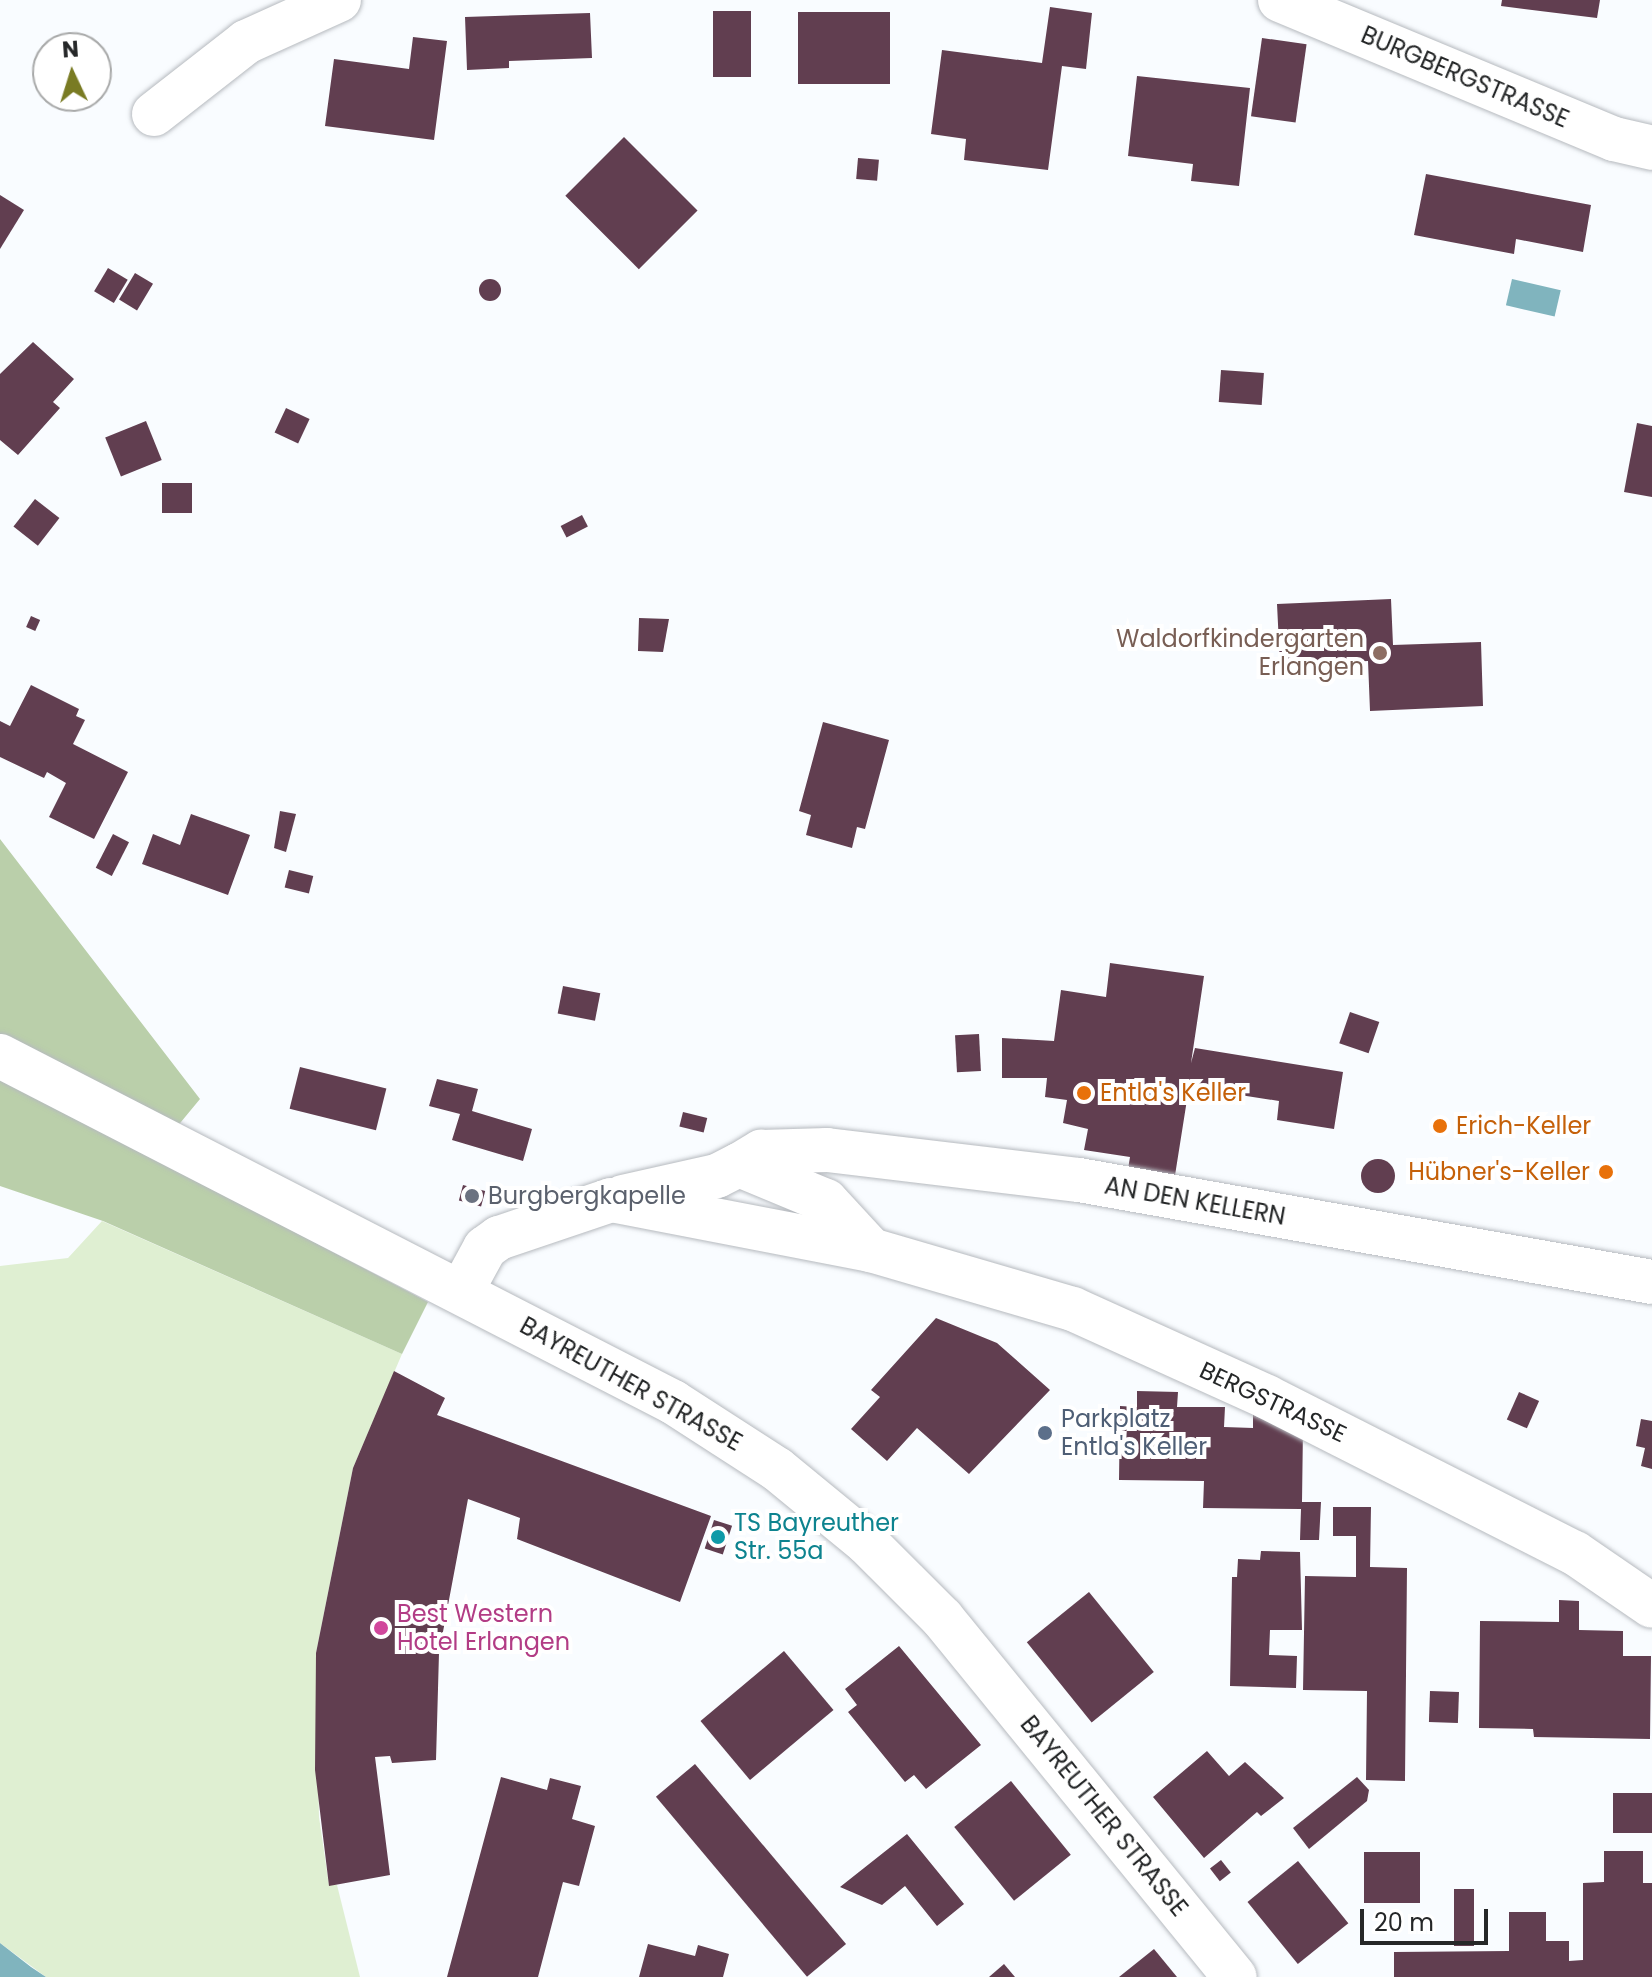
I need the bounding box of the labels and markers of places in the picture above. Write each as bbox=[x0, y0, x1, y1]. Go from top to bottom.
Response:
place label: Waldorfkindergarten Erlangen bbox=[1116, 625, 1364, 681]
marker: Waldorfkindergarten Erlangen bbox=[1371, 644, 1389, 662]
place label: Entla's Keller bbox=[1100, 1079, 1246, 1107]
marker: Entla's Keller bbox=[1075, 1084, 1093, 1102]
place label: Erich-Keller bbox=[1456, 1112, 1591, 1140]
marker: Erich-Keller bbox=[1431, 1117, 1449, 1135]
place label: Hübner's-Keller bbox=[1408, 1158, 1590, 1186]
marker: Hübner's-Keller bbox=[1597, 1163, 1615, 1181]
place label: Burgbergkapelle bbox=[488, 1182, 686, 1210]
marker: Burgbergkapelle bbox=[463, 1187, 481, 1205]
place label: Parkplatz Entla's Keller bbox=[1061, 1405, 1207, 1461]
marker: Parkplatz Entla's Keller bbox=[1036, 1424, 1054, 1442]
place label: TS Bayreuther Str. 55a bbox=[734, 1509, 899, 1565]
marker: TS Bayreuther Str. 55a bbox=[709, 1528, 727, 1546]
place label: Best Western Hotel Erlangen bbox=[397, 1600, 570, 1656]
marker: Best Western Hotel Erlangen bbox=[372, 1619, 390, 1637]

